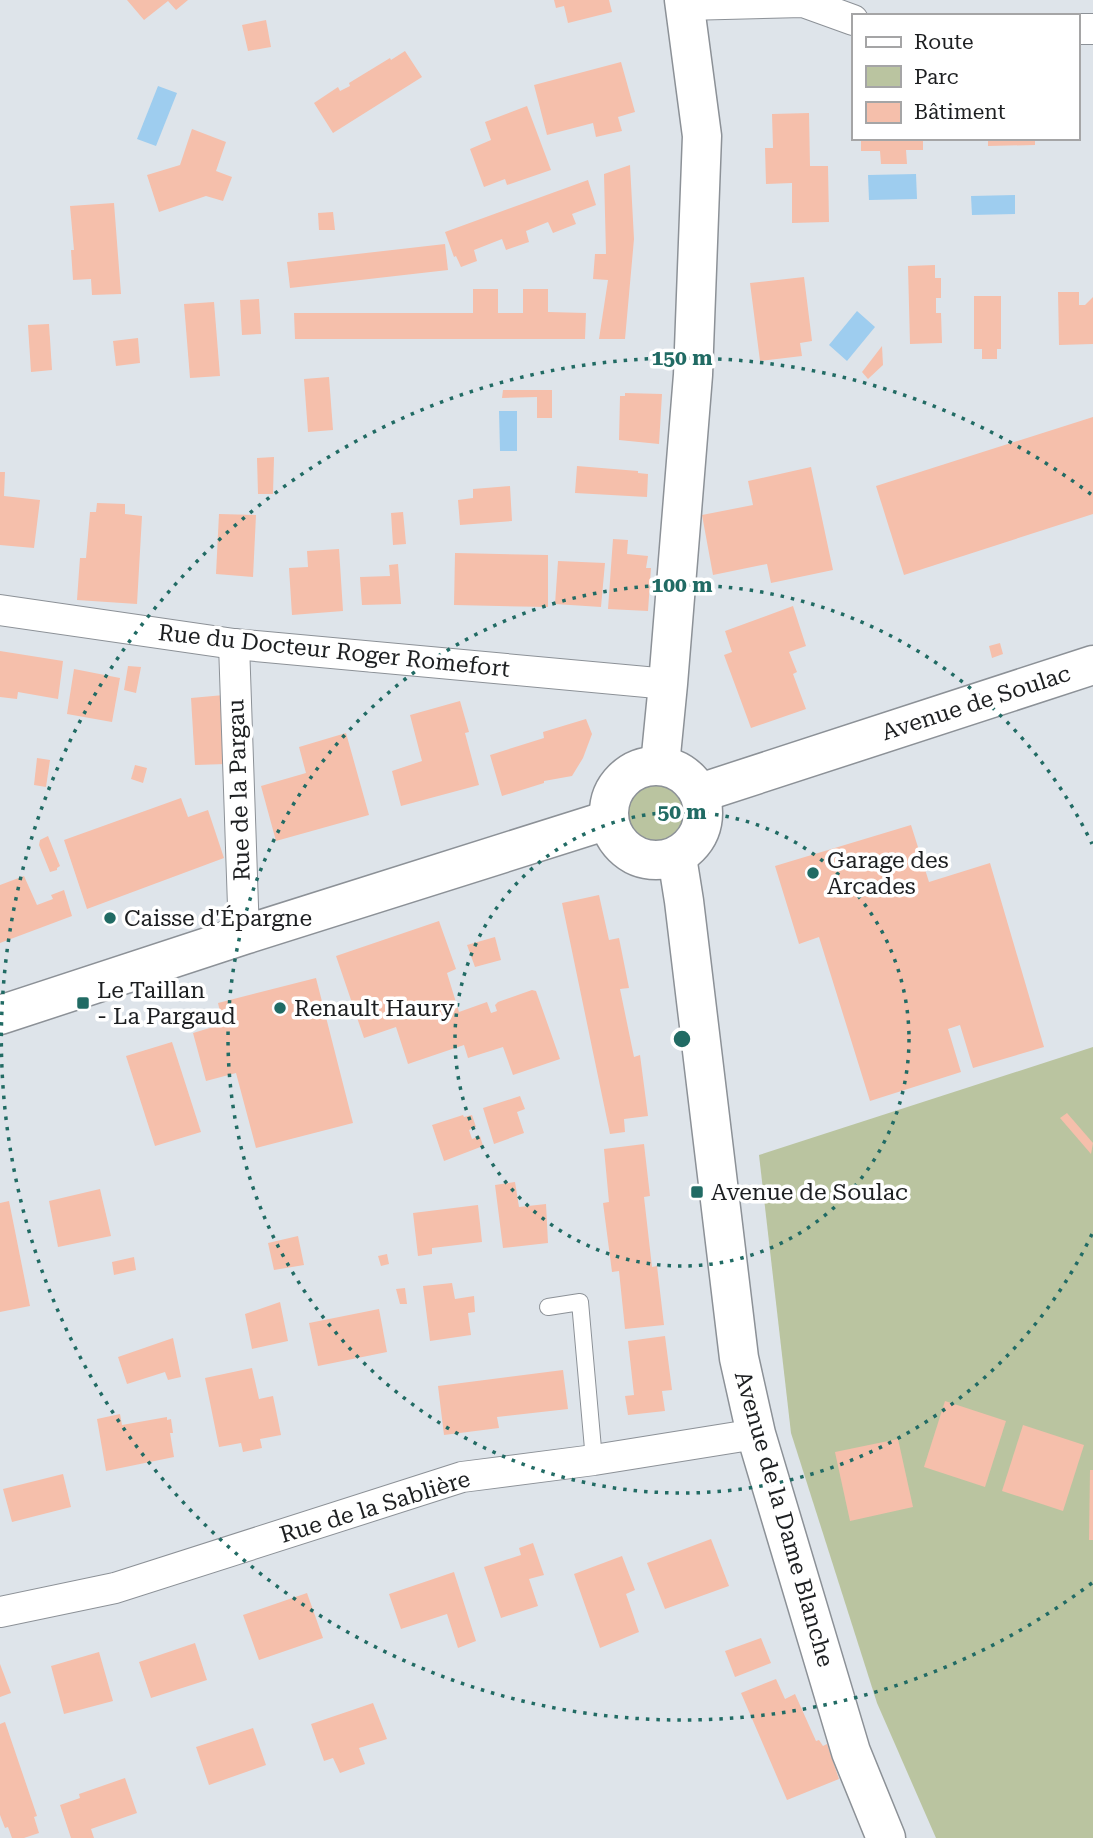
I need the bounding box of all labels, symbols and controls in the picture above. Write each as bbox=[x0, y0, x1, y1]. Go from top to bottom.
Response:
legend bbox=[852, 14, 1079, 140]
text: Route bbox=[914, 30, 973, 54]
text: Parc bbox=[914, 65, 959, 89]
text: Bâtiment bbox=[914, 100, 1006, 124]
text: 150 m bbox=[652, 346, 712, 370]
text: 100 m bbox=[652, 573, 712, 597]
street label: Rue du Docteur Roger Romefort bbox=[157, 619, 512, 683]
street label: Avenue de Soulac bbox=[878, 660, 1074, 746]
street label: Rue de la Pargau bbox=[222, 699, 256, 881]
text: 50 m bbox=[657, 800, 707, 824]
place label: Garage des Arcades bbox=[827, 847, 949, 900]
marker: Garage des Arcades bbox=[805, 865, 821, 881]
place label: Caisse d'Épargne bbox=[124, 905, 312, 932]
marker: Caisse d'Épargne bbox=[102, 910, 118, 926]
place label: Le Taillan - La Pargaud bbox=[97, 977, 236, 1030]
marker: Le Taillan - La Pargaud bbox=[75, 995, 91, 1011]
place label: Renault Haury bbox=[294, 995, 455, 1022]
marker: Renault Haury bbox=[272, 1000, 288, 1016]
centre of rings bbox=[670, 1027, 694, 1051]
place label: Avenue de Soulac bbox=[711, 1179, 908, 1206]
marker: Avenue de Soulac bbox=[689, 1184, 705, 1200]
street label: Avenue de la Dame Blanche bbox=[729, 1368, 839, 1670]
street label: Rue de la Sablière bbox=[277, 1465, 473, 1549]

